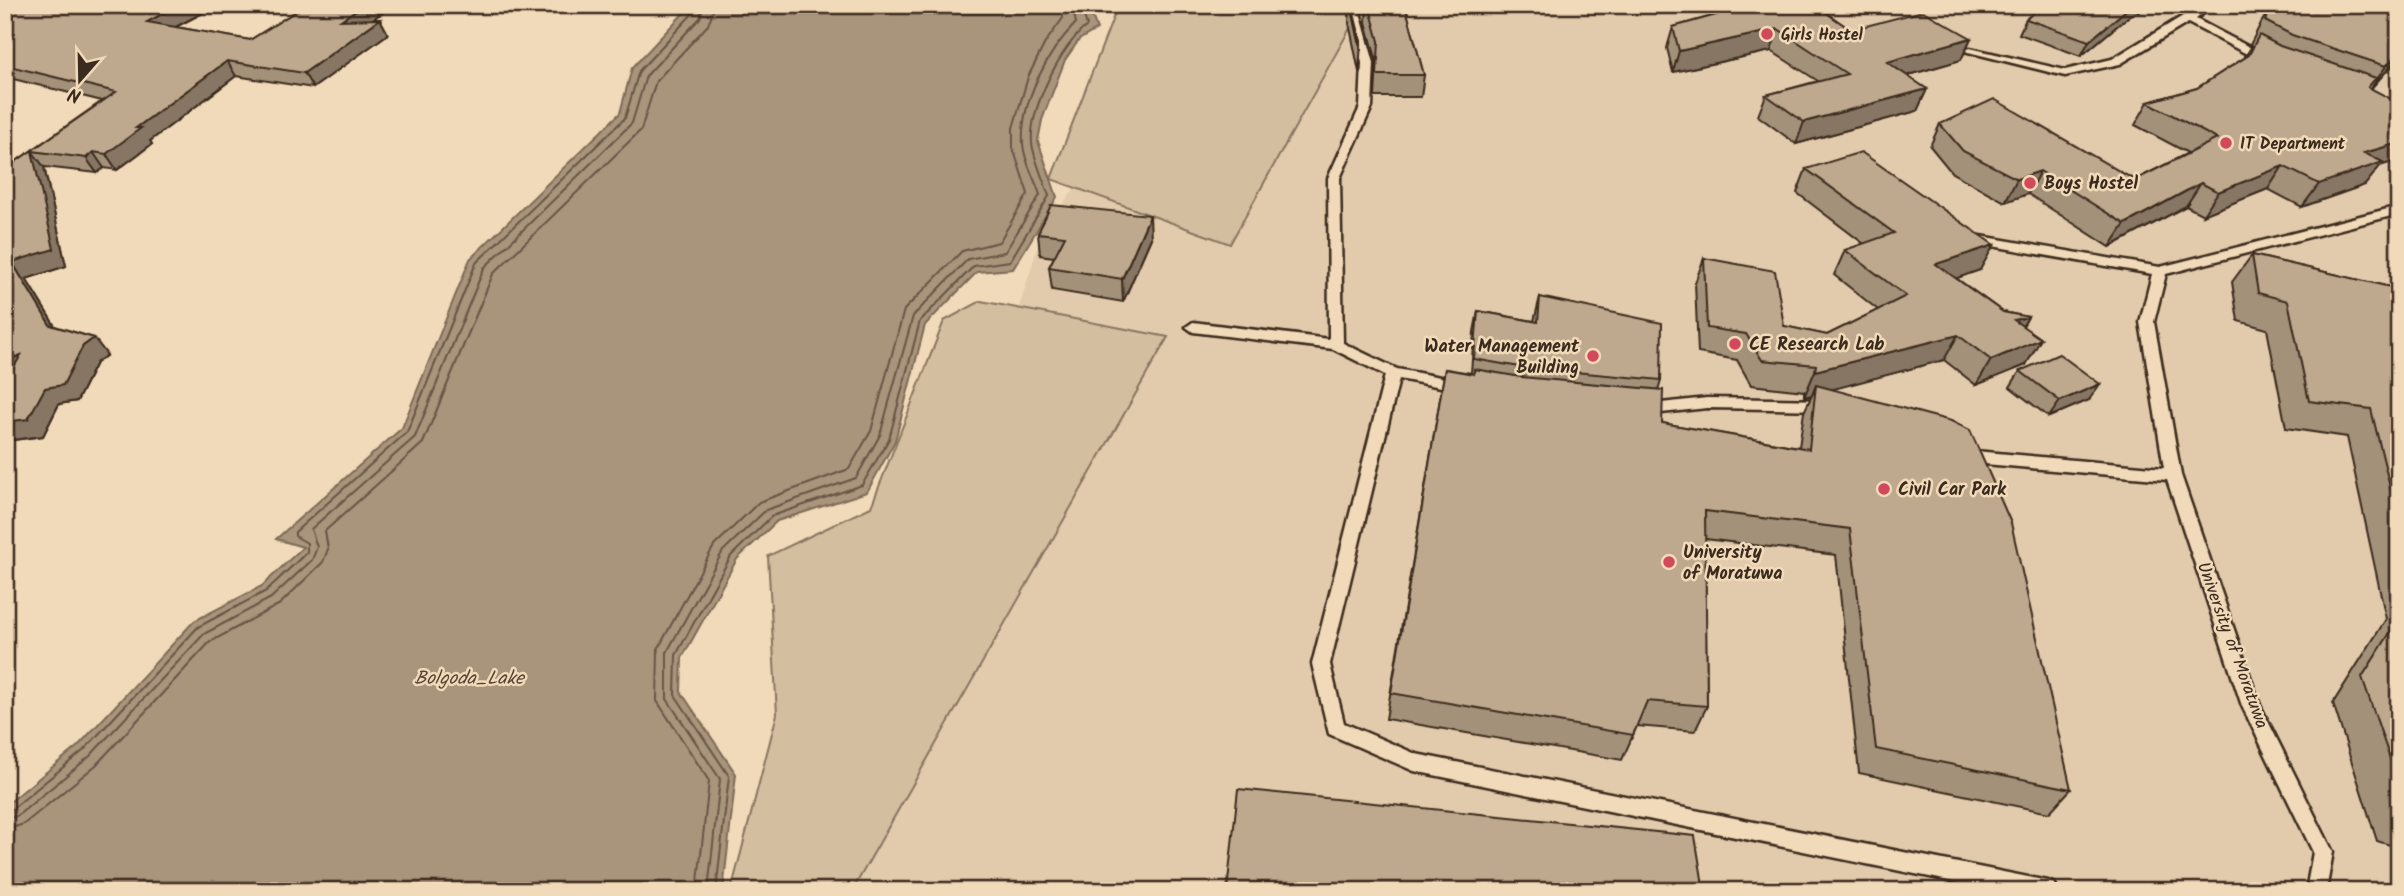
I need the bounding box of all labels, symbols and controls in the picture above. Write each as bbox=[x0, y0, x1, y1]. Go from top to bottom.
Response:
place label: Girls Hostel bbox=[1781, 23, 1864, 48]
marker: Girls Hostel bbox=[1759, 26, 1775, 42]
north arrow bbox=[46, 46, 116, 116]
text: N bbox=[64, 78, 86, 110]
place label: IT Department bbox=[2240, 132, 2346, 157]
marker: IT Department bbox=[2218, 135, 2234, 151]
place label: Boys Hostel bbox=[2044, 170, 2138, 199]
marker: Boys Hostel bbox=[2022, 175, 2038, 191]
place label: CE Research Lab bbox=[1749, 331, 1885, 360]
place label: Water Management Building bbox=[1424, 333, 1580, 383]
marker: CE Research Lab bbox=[1727, 336, 1743, 352]
marker: Water Management Building bbox=[1585, 348, 1601, 364]
place label: Civil Car Park bbox=[1898, 476, 2007, 505]
marker: Civil Car Park bbox=[1876, 481, 1892, 497]
place label: University of Moratuwa bbox=[1683, 539, 1782, 589]
marker: University of Moratuwa bbox=[1661, 554, 1677, 570]
street label: University of Moratuwa bbox=[2188, 558, 2275, 733]
water label: Bolgoda_Lake bbox=[414, 664, 526, 694]

